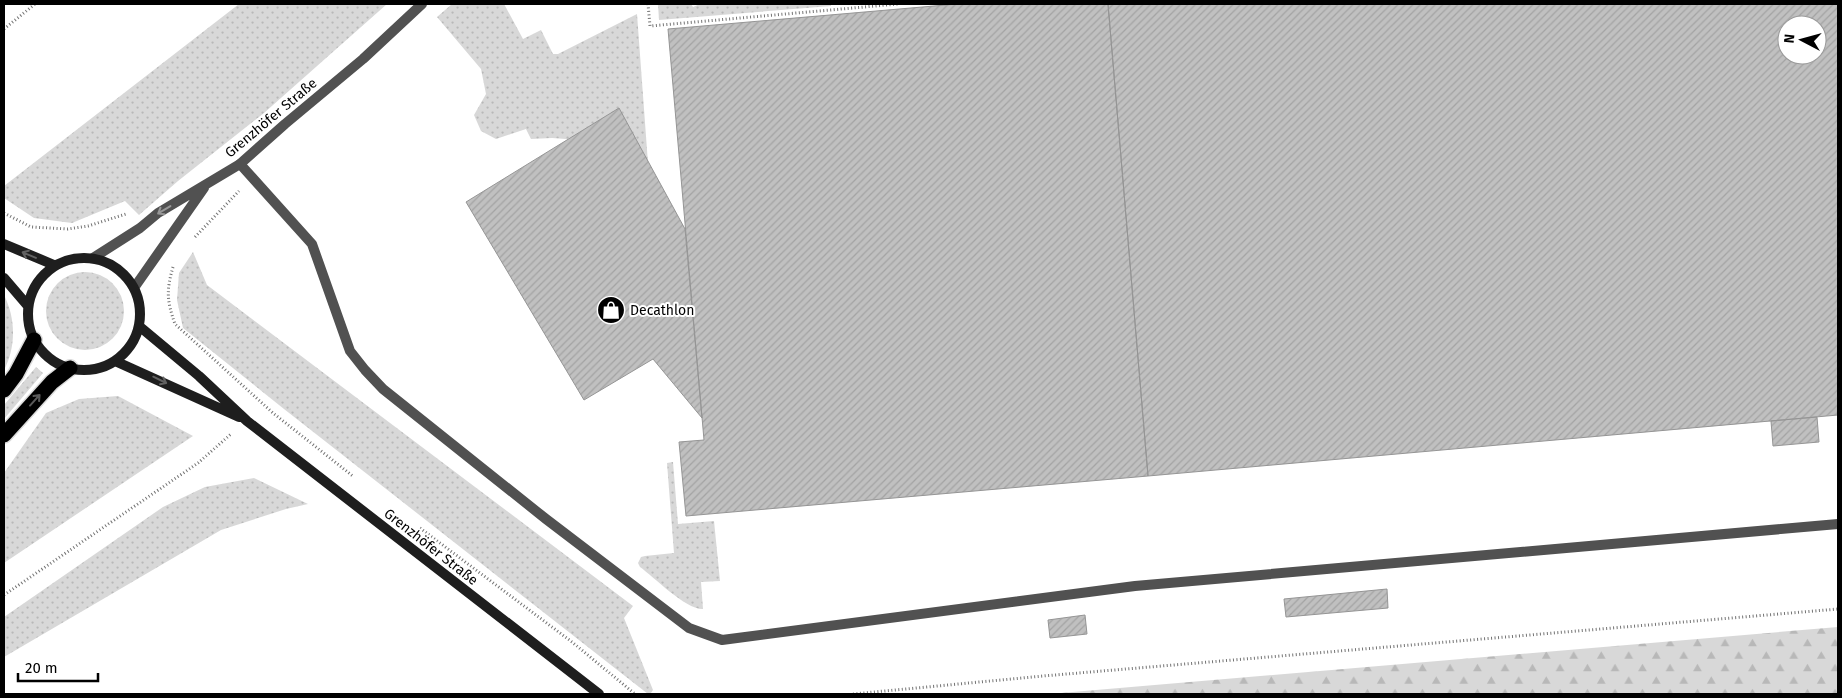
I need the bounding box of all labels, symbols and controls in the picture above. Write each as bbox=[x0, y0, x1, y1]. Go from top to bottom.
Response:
north arrow bbox=[1777, 15, 1827, 65]
text: N bbox=[1781, 33, 1799, 44]
street label: Grenzhöfer Straße bbox=[222, 75, 320, 161]
one-way arrow bbox=[158, 205, 172, 215]
one-way arrow bbox=[22, 250, 37, 259]
shop icon: Decathlon bbox=[596, 295, 626, 325]
place label: Decathlon bbox=[630, 302, 694, 319]
one-way arrow bbox=[152, 376, 167, 386]
one-way arrow bbox=[29, 394, 41, 407]
street label: Grenzhöfer Straße bbox=[381, 505, 481, 589]
scale bar bbox=[18, 650, 98, 682]
text: 20 m bbox=[25, 659, 58, 677]

